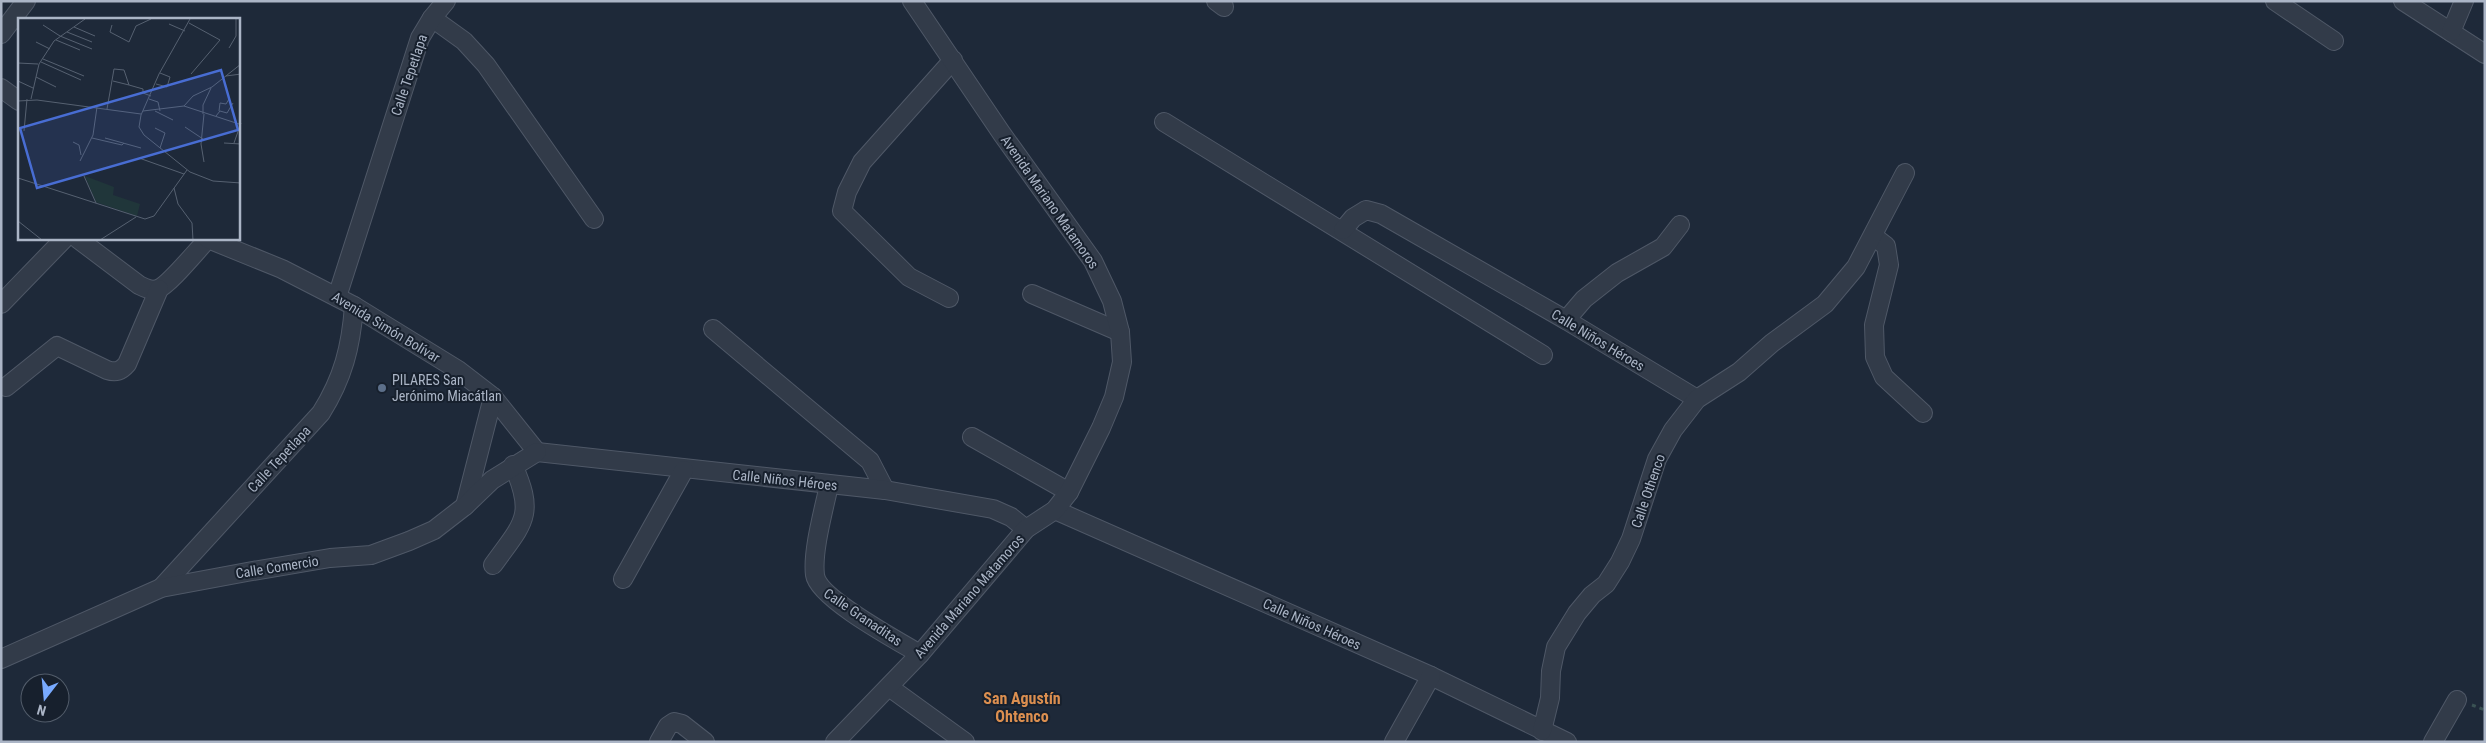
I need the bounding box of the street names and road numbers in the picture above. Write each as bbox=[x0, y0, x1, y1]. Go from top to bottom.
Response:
street label: Calle Tepetlapa bbox=[388, 32, 430, 118]
street label: Avenida Mariano Matamoros bbox=[998, 132, 1102, 272]
street label: Avenida Simón Bolívar bbox=[329, 288, 443, 366]
street label: Calle Niños Héroes bbox=[1549, 306, 1647, 374]
street label: Calle Tepetlapa bbox=[244, 423, 314, 495]
street label: Calle Othenco bbox=[1628, 452, 1668, 530]
street label: Calle Niños Héroes bbox=[732, 467, 838, 493]
street label: Avenida Mariano Matamoros bbox=[911, 531, 1027, 661]
street label: Calle Comercio bbox=[234, 553, 320, 581]
street label: Calle Granaditas bbox=[821, 585, 905, 649]
street label: Calle Niños Héroes bbox=[1261, 595, 1363, 653]

